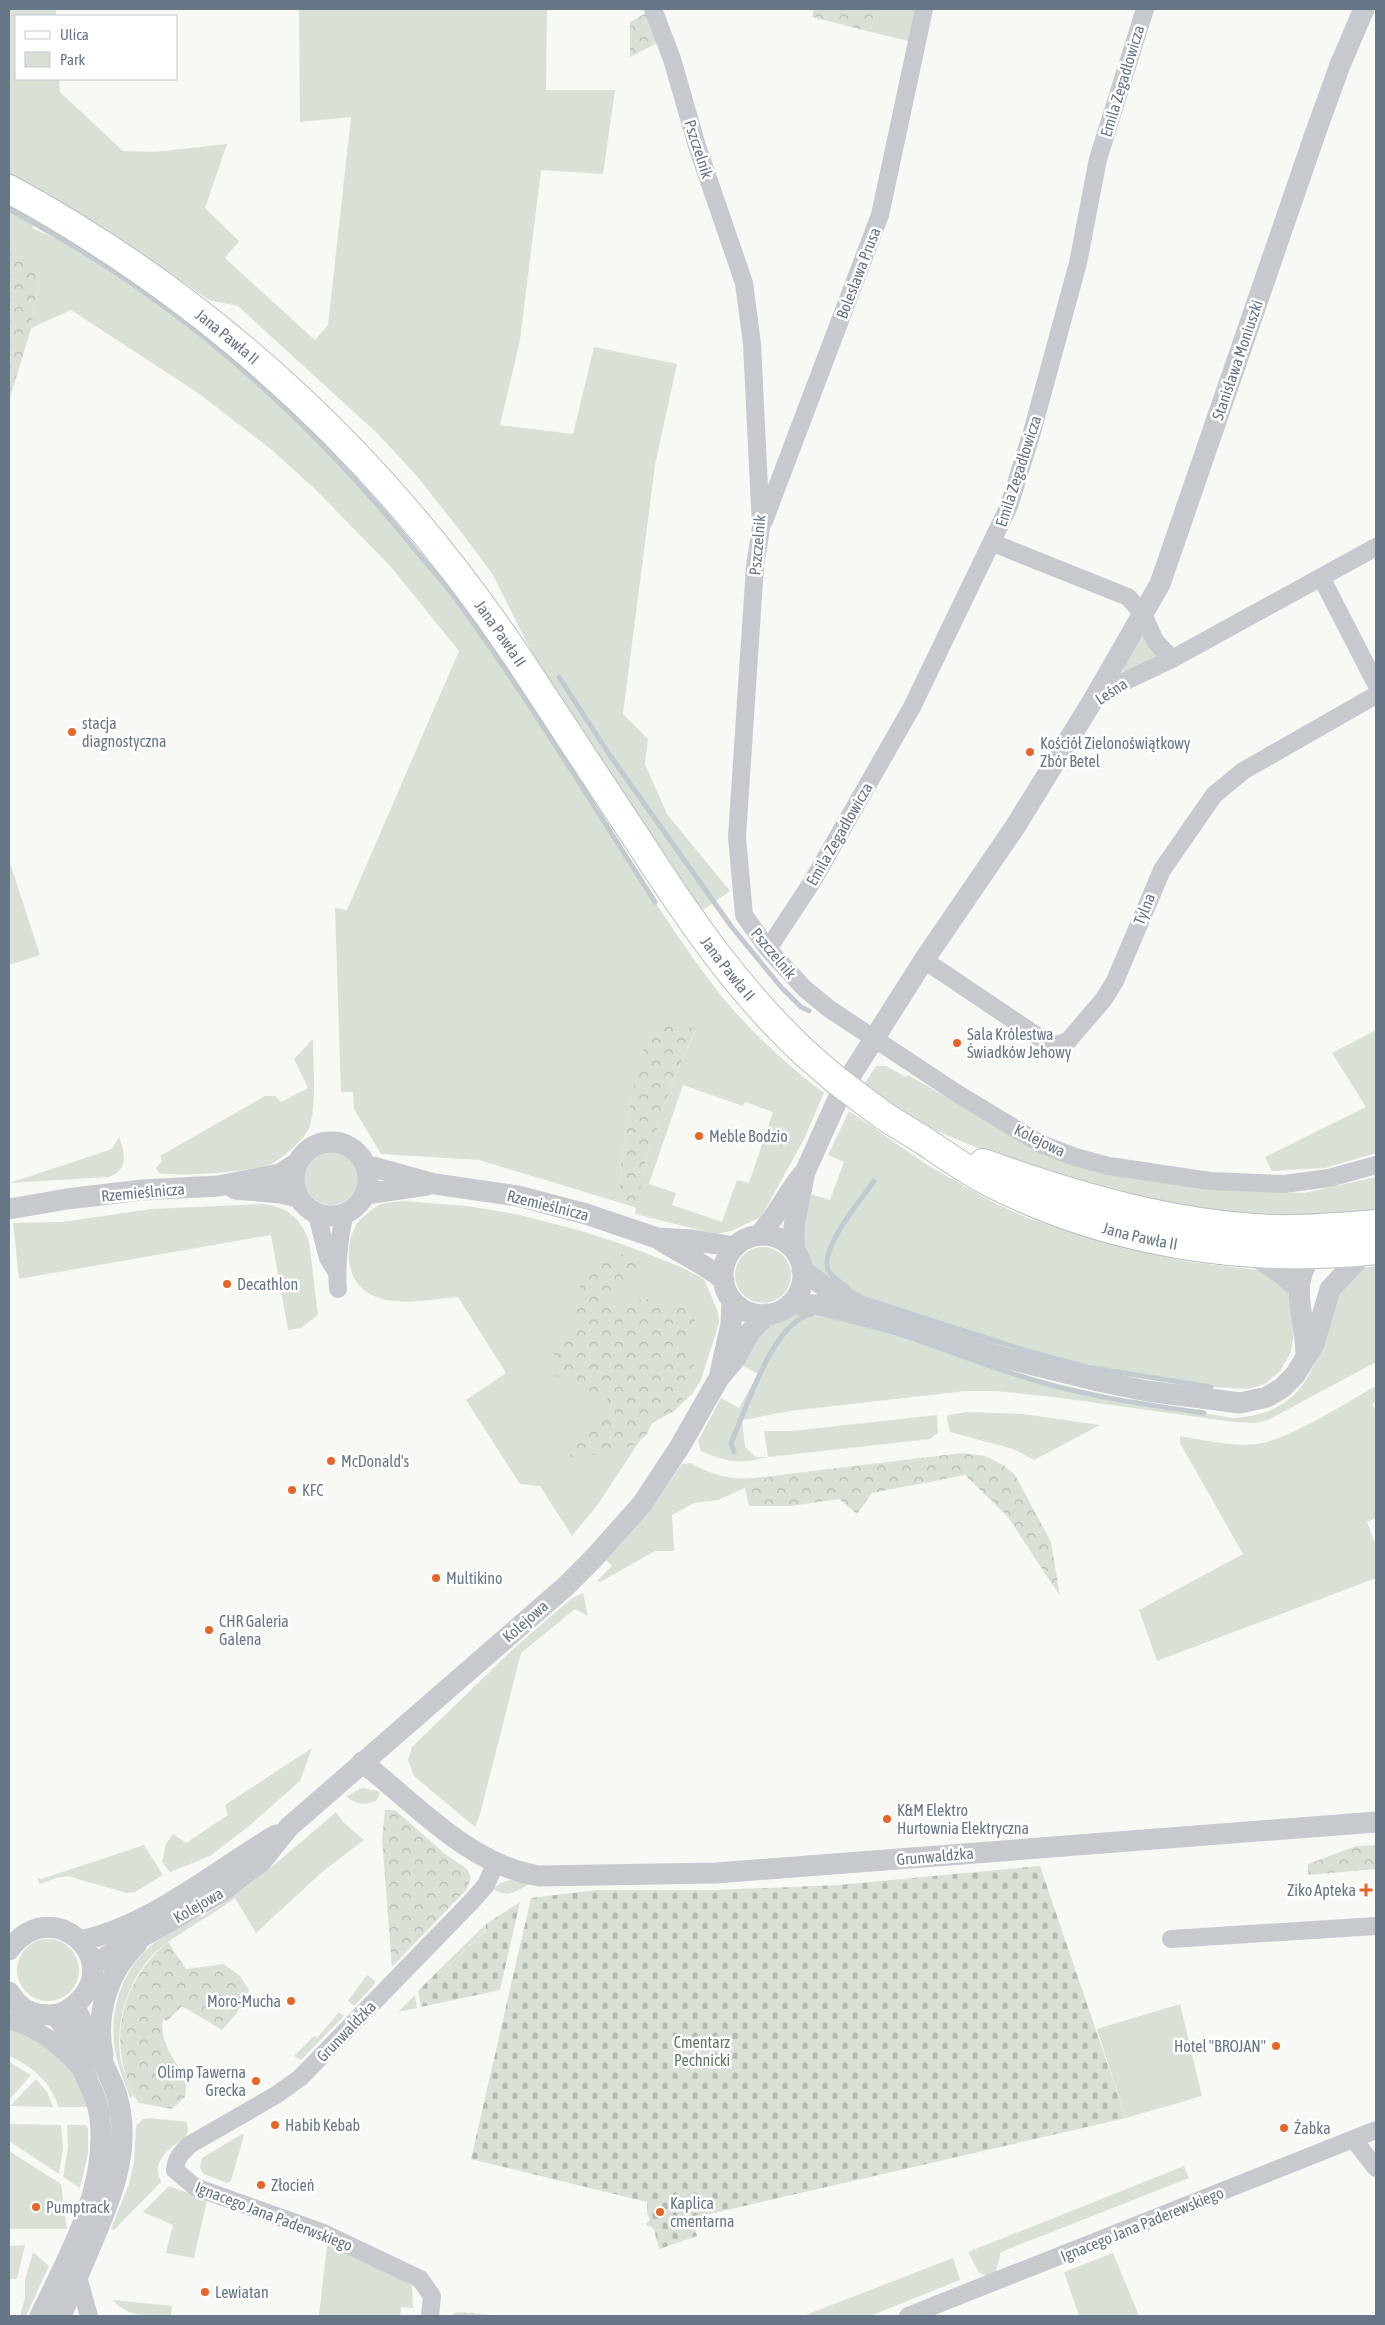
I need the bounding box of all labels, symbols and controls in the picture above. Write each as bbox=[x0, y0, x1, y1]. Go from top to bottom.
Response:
legend bbox=[15, 15, 178, 80]
street label: Emila Zegadłowicza bbox=[1096, 23, 1148, 139]
text: Ulica bbox=[60, 26, 89, 43]
text: Park bbox=[60, 51, 85, 68]
street label: Pszczelnik bbox=[681, 117, 717, 181]
street label: Bolesława Prusa bbox=[832, 225, 884, 321]
street label: Stanisława Moniuszki bbox=[1208, 298, 1266, 422]
street label: Jana Pawła II bbox=[192, 305, 263, 368]
street label: Emila Zegadłowicza bbox=[992, 413, 1045, 529]
street label: Pszczelnik bbox=[745, 514, 769, 576]
street label: Jana Pawła II bbox=[472, 597, 530, 670]
street label: Leśna bbox=[1092, 674, 1130, 708]
place label: stacja diagnostyczna bbox=[82, 714, 166, 751]
marker: stacja diagnostyczna bbox=[66, 726, 78, 738]
place label: Kościół Zielonoświątkowy Zbór Betel bbox=[1040, 734, 1191, 770]
marker: Kościół Zielonoświątkowy Zbór Betel bbox=[1024, 746, 1036, 758]
street label: Emila Zegadłowicza bbox=[802, 779, 877, 889]
street label: Tylna bbox=[1130, 891, 1159, 928]
street label: Pszczelnik bbox=[748, 924, 800, 982]
street label: Jana Pawła II bbox=[697, 933, 759, 1004]
place label: Sala Królestwa Świadków Jehowy bbox=[967, 1025, 1072, 1062]
marker: Sala Królestwa Świadków Jehowy bbox=[951, 1037, 963, 1049]
street label: Kolejowa bbox=[1011, 1120, 1068, 1161]
place label: Meble Bodzio bbox=[709, 1127, 788, 1145]
marker: Meble Bodzio bbox=[693, 1130, 705, 1142]
street label: Rzemieślnicza bbox=[100, 1179, 186, 1205]
street label: Rzemieślnicza bbox=[505, 1186, 591, 1224]
street label: Jana Pawła II bbox=[1100, 1218, 1179, 1253]
place label: Decathlon bbox=[237, 1275, 298, 1293]
marker: Decathlon bbox=[221, 1278, 233, 1290]
place label: McDonald's bbox=[341, 1452, 410, 1470]
marker: McDonald's bbox=[325, 1455, 337, 1467]
place label: KFC bbox=[302, 1481, 324, 1499]
marker: KFC bbox=[286, 1484, 298, 1496]
place label: Multikino bbox=[446, 1569, 503, 1587]
marker: Multikino bbox=[430, 1572, 442, 1584]
street label: Kolejowa bbox=[499, 1596, 552, 1646]
place label: CHR Galeria Galena bbox=[219, 1612, 289, 1648]
marker: CHR Galeria Galena bbox=[203, 1624, 215, 1636]
place label: K&M Elektro Hurtownia Elektryczna bbox=[897, 1801, 1029, 1838]
marker: K&M Elektro Hurtownia Elektryczna bbox=[881, 1813, 893, 1825]
street label: Grunwaldzka bbox=[896, 1844, 974, 1868]
place label: Ziko Apteka bbox=[1287, 1881, 1356, 1900]
street label: Kolejowa bbox=[170, 1884, 226, 1927]
marker: Ziko Apteka bbox=[1360, 1884, 1372, 1896]
place label: Moro-Mucha bbox=[207, 1992, 281, 2010]
marker: Moro-Mucha bbox=[285, 1995, 297, 2007]
street label: Grunwaldzka bbox=[313, 1997, 379, 2065]
park label: Cmentarz Pechnicki bbox=[674, 2033, 730, 2069]
place label: Hotel "BROJAN" bbox=[1174, 2037, 1266, 2055]
marker: Hotel "BROJAN" bbox=[1270, 2040, 1282, 2052]
place label: Olimp Tawerna Grecka bbox=[158, 2063, 246, 2099]
marker: Olimp Tawerna Grecka bbox=[250, 2075, 262, 2087]
place label: Habib Kebab bbox=[285, 2116, 360, 2134]
marker: Habib Kebab bbox=[269, 2119, 281, 2131]
place label: Żabka bbox=[1294, 2119, 1331, 2137]
marker: Żabka bbox=[1278, 2122, 1290, 2134]
place label: Złocień bbox=[271, 2176, 314, 2194]
street label: Ignacego Jana Paderwskiego bbox=[193, 2178, 355, 2255]
marker: Złocień bbox=[255, 2179, 267, 2191]
street label: Ignacego Jana Paderewskiego bbox=[1058, 2183, 1226, 2266]
place label: Kaplica cmentarna bbox=[670, 2194, 734, 2230]
place label: Pumptrack bbox=[46, 2198, 110, 2217]
marker: Pumptrack bbox=[30, 2201, 42, 2213]
marker: Kaplica cmentarna bbox=[654, 2206, 666, 2218]
place label: Lewiatan bbox=[215, 2283, 269, 2301]
marker: Lewiatan bbox=[199, 2286, 211, 2298]

